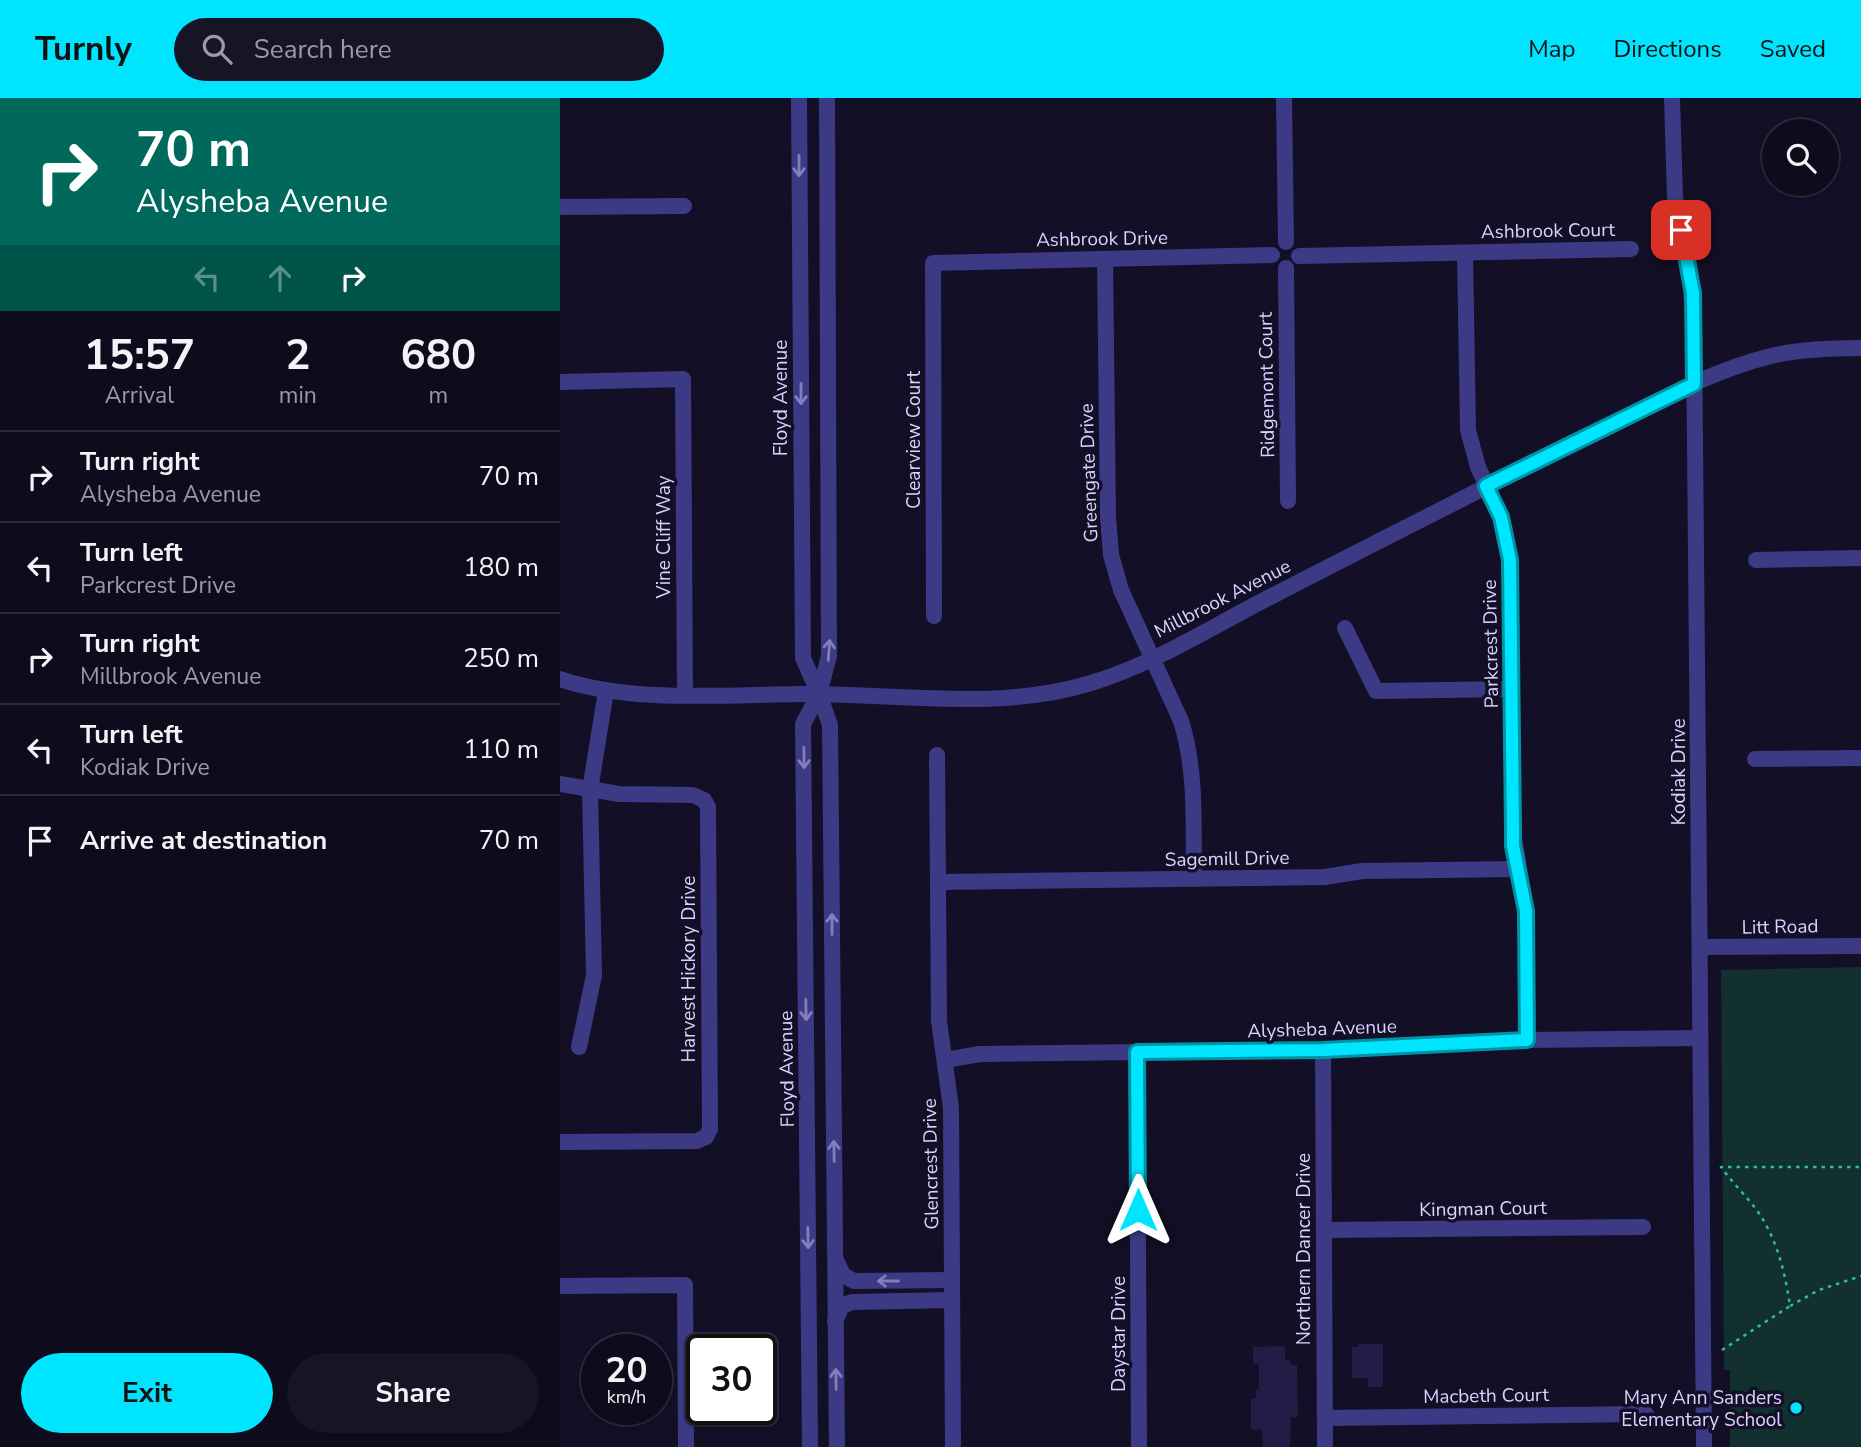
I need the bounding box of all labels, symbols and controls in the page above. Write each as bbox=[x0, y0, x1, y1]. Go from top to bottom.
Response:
search box bbox=[174, 18, 664, 81]
text: Turnly bbox=[35, 27, 132, 72]
icon: search bbox=[198, 30, 236, 68]
text: Search here bbox=[254, 32, 392, 67]
text: Map bbox=[1528, 33, 1575, 65]
text: Directions bbox=[1613, 33, 1722, 65]
text: Saved bbox=[1760, 33, 1826, 65]
text: 70 m bbox=[136, 116, 251, 183]
map controls bbox=[1762, 119, 1839, 196]
button: search bbox=[1762, 119, 1839, 196]
icon: right bbox=[21, 126, 112, 217]
one-way arrow bbox=[792, 154, 806, 177]
text: Alysheba Avenue bbox=[136, 180, 388, 223]
pin bbox=[1651, 200, 1711, 260]
icon: arrive bbox=[1662, 211, 1700, 249]
street label: Ashbrook Court bbox=[1481, 217, 1616, 245]
street label: Ashbrook Drive bbox=[1036, 225, 1168, 253]
icon: left bbox=[188, 259, 226, 297]
icon: ahead bbox=[261, 259, 299, 297]
icon: right bbox=[334, 259, 372, 297]
street label: Ridgemont Court bbox=[1253, 311, 1281, 458]
text: 15:57 bbox=[84, 327, 195, 384]
text: 2 bbox=[285, 327, 310, 384]
text: 680 bbox=[401, 327, 476, 384]
street label: Floyd Avenue bbox=[768, 340, 794, 456]
street label: Clearview Court bbox=[901, 371, 927, 509]
text: Arrival bbox=[105, 380, 174, 411]
text: min bbox=[279, 380, 317, 411]
text: m bbox=[429, 380, 448, 411]
one-way arrow bbox=[794, 382, 808, 405]
street label: Greengate Drive bbox=[1074, 403, 1104, 543]
text: Turn right bbox=[80, 444, 199, 479]
icon: right bbox=[21, 458, 59, 496]
text: 70 m bbox=[479, 459, 539, 494]
street label: Vine Cliff Way bbox=[651, 475, 677, 599]
text: Alysheba Avenue bbox=[80, 479, 261, 510]
text: Turn left bbox=[80, 535, 183, 570]
icon: left bbox=[21, 549, 59, 587]
text: 180 m bbox=[463, 550, 539, 585]
street label: Millbrook Avenue bbox=[1150, 553, 1295, 644]
text: Parkcrest Drive bbox=[80, 570, 236, 601]
street label: Parkcrest Drive bbox=[1477, 579, 1505, 709]
text: Turn right bbox=[80, 626, 199, 661]
one-way arrow bbox=[822, 639, 835, 662]
icon: right bbox=[21, 640, 59, 678]
text: 250 m bbox=[463, 641, 539, 676]
text: Millbrook Avenue bbox=[80, 661, 261, 692]
text: Turn left bbox=[80, 717, 183, 752]
street label: Kodiak Drive bbox=[1666, 718, 1692, 826]
icon: left bbox=[21, 731, 59, 769]
text: 110 m bbox=[463, 732, 539, 767]
one-way arrow bbox=[797, 746, 811, 769]
text: Kodiak Drive bbox=[80, 752, 210, 783]
icon: arrive bbox=[21, 822, 59, 860]
text: Arrive at destination bbox=[80, 823, 327, 858]
text: 70 m bbox=[479, 823, 539, 858]
street label: Sagemill Drive bbox=[1164, 845, 1290, 873]
street label: Harvest Hickory Drive bbox=[676, 876, 702, 1062]
one-way arrow bbox=[825, 913, 839, 936]
street label: Litt Road bbox=[1741, 913, 1819, 941]
one-way arrow bbox=[799, 998, 813, 1021]
street label: Floyd Avenue bbox=[773, 1010, 801, 1128]
street label: Alysheba Avenue bbox=[1247, 1013, 1397, 1045]
street label: Glencrest Drive bbox=[917, 1098, 945, 1230]
one-way arrow bbox=[827, 1140, 841, 1163]
street label: Northern Dancer Drive bbox=[1291, 1153, 1317, 1345]
position arrow bbox=[1101, 1173, 1175, 1247]
street label: Kingman Court bbox=[1419, 1195, 1547, 1223]
one-way arrow bbox=[801, 1226, 815, 1249]
one-way arrow bbox=[876, 1274, 899, 1288]
street label: Daystar Drive bbox=[1106, 1276, 1132, 1392]
speed limit sign: 30 bbox=[686, 1334, 777, 1425]
text: 20 bbox=[605, 1347, 648, 1394]
button: Exit bbox=[21, 1353, 273, 1433]
button: Share bbox=[287, 1353, 539, 1433]
one-way arrow bbox=[829, 1368, 843, 1391]
street label: Macbeth Court bbox=[1423, 1382, 1550, 1410]
text: km/h bbox=[607, 1385, 646, 1409]
place label: Mary Ann Sanders Elementary School bbox=[1621, 1385, 1782, 1433]
marker: Mary Ann Sanders Elementary School bbox=[1788, 1400, 1804, 1416]

